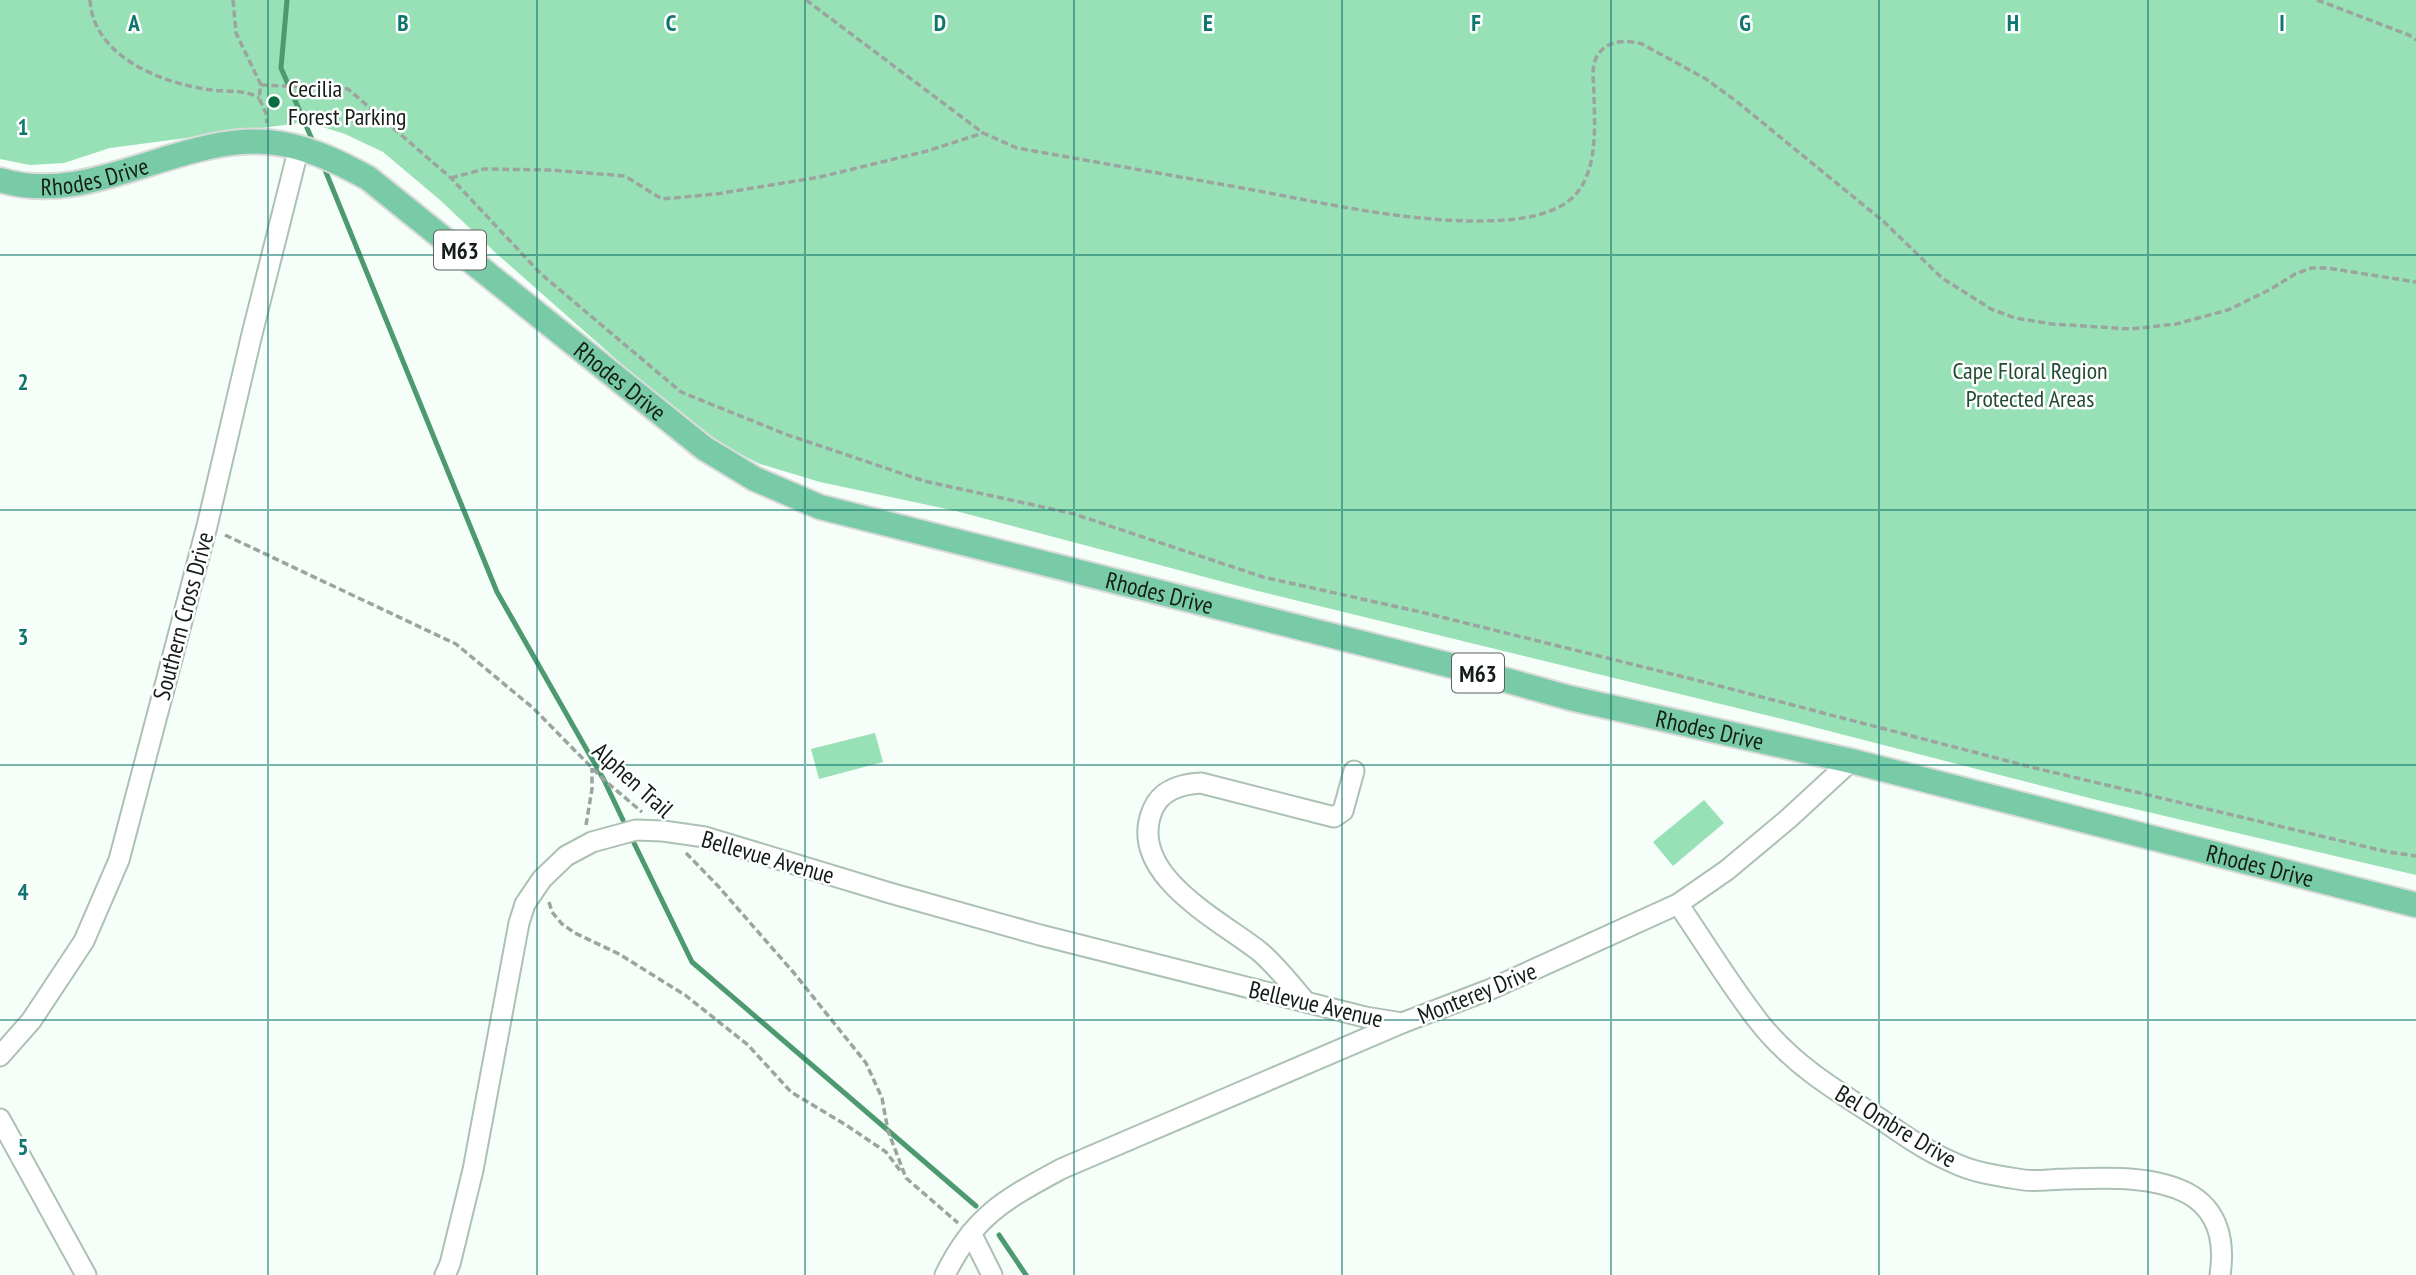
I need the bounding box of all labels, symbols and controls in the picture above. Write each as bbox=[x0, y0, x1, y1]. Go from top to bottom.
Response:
text: A bbox=[127, 8, 140, 37]
text: B bbox=[397, 8, 409, 37]
text: C bbox=[666, 8, 677, 37]
text: D bbox=[934, 8, 946, 37]
text: E bbox=[1203, 8, 1213, 37]
text: F bbox=[1471, 8, 1481, 37]
text: G bbox=[1739, 8, 1751, 37]
text: H bbox=[2007, 8, 2019, 37]
text: I bbox=[2279, 8, 2285, 37]
place label: Cecilia Forest Parking bbox=[288, 73, 406, 132]
marker: Cecilia Forest Parking bbox=[266, 94, 282, 110]
text: 1 bbox=[18, 112, 29, 141]
street label: Rhodes Drive bbox=[40, 150, 152, 202]
road number: M63 bbox=[434, 230, 486, 270]
street label: Rhodes Drive bbox=[568, 334, 673, 427]
park label: Cape Floral Region Protected Areas bbox=[1952, 355, 2108, 414]
text: 2 bbox=[18, 367, 29, 396]
street label: Southern Cross Drive bbox=[146, 528, 220, 704]
street label: Rhodes Drive bbox=[1103, 564, 1217, 621]
text: 3 bbox=[18, 622, 29, 651]
road number: M63 bbox=[1452, 653, 1504, 692]
street label: Rhodes Drive bbox=[1653, 702, 1767, 756]
street label: Alphen Trail bbox=[586, 736, 680, 825]
street label: Bellevue Avenue bbox=[698, 823, 838, 891]
street label: Rhodes Drive bbox=[2203, 837, 2317, 894]
text: 4 bbox=[18, 877, 29, 906]
street label: Monterey Drive bbox=[1413, 955, 1541, 1031]
street label: Bellevue Avenue bbox=[1246, 974, 1386, 1034]
street label: Bel Ombre Drive bbox=[1830, 1078, 1962, 1174]
text: 5 bbox=[18, 1132, 29, 1161]

